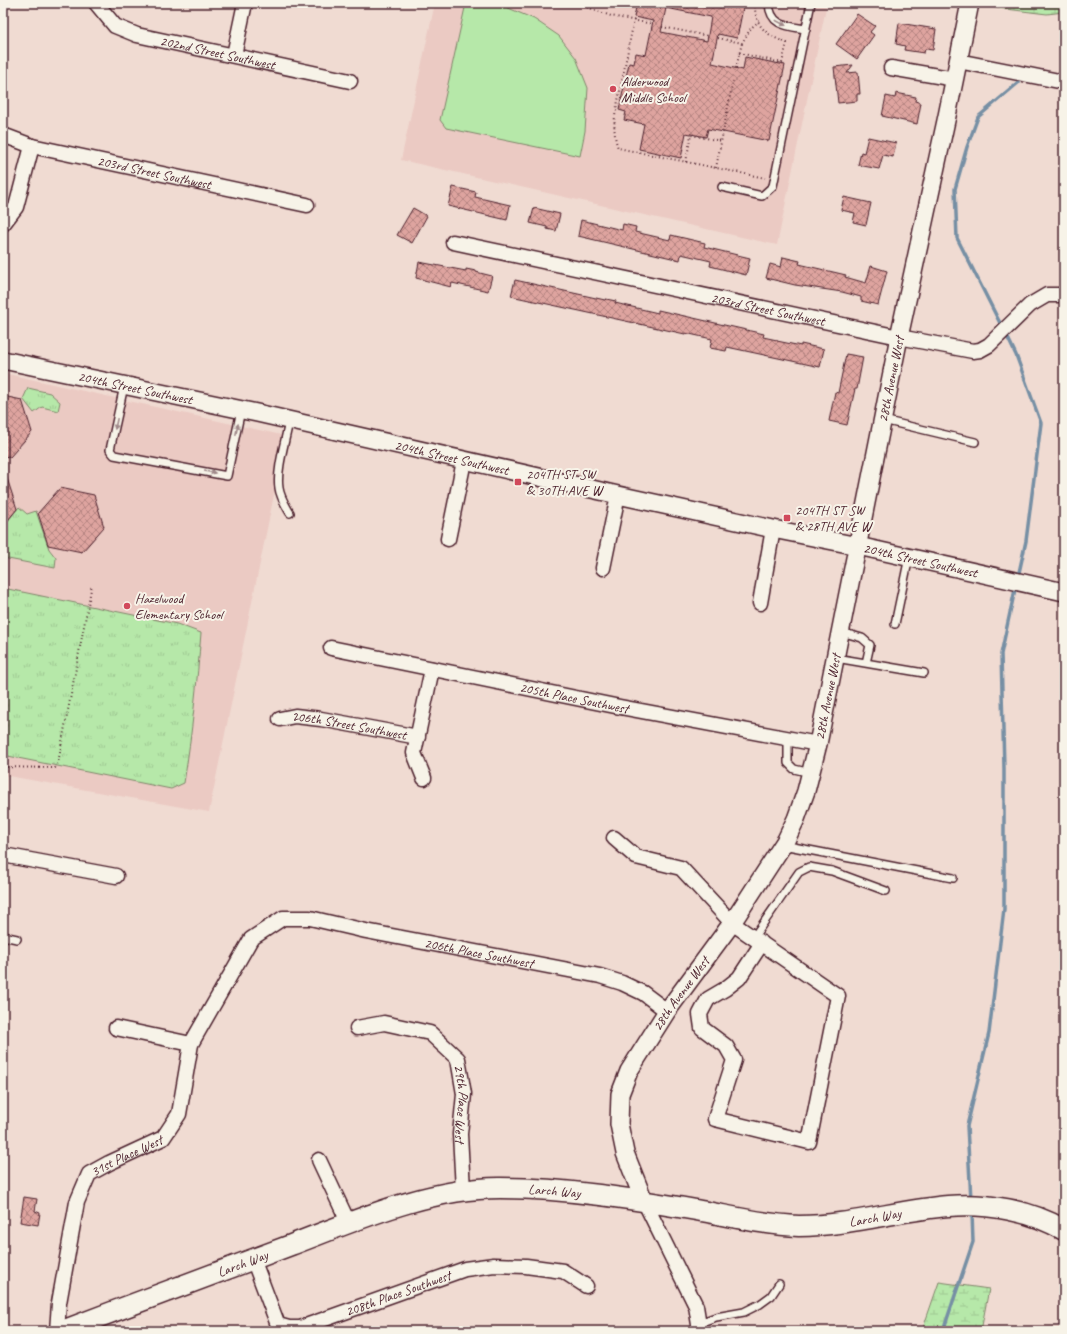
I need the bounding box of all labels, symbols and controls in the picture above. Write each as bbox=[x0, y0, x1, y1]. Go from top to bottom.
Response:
one-way arrow bbox=[775, 20, 787, 26]
street label: 202nd Street Southwest bbox=[158, 32, 278, 74]
place label: Alderwood Middle School bbox=[621, 73, 688, 106]
marker: Alderwood Middle School bbox=[608, 84, 618, 94]
street label: 203rd Street Southwest bbox=[96, 152, 214, 193]
street label: 203rd Street Southwest bbox=[709, 289, 828, 330]
street label: 28th Avenue West bbox=[874, 333, 908, 423]
street label: 204th Street Southwest bbox=[76, 368, 195, 409]
one-way arrow bbox=[112, 417, 118, 430]
one-way arrow bbox=[234, 423, 240, 435]
street label: 204th Street Southwest bbox=[393, 437, 511, 479]
place label: 204TH ST SW & 30TH AVE W bbox=[526, 466, 605, 499]
one-way arrow bbox=[203, 470, 216, 476]
marker: 204TH ST SW & 30TH AVE W bbox=[513, 477, 523, 487]
place label: 204TH ST SW & 28TH AVE W bbox=[795, 502, 874, 535]
marker: 204TH ST SW & 28TH AVE W bbox=[782, 513, 792, 523]
street label: 204th Street Southwest bbox=[862, 539, 980, 582]
place label: Hazelwood Elementary School bbox=[135, 590, 225, 623]
marker: Hazelwood Elementary School bbox=[122, 601, 132, 611]
street label: 28th Avenue West bbox=[811, 650, 845, 741]
street label: 205th Place Southwest bbox=[518, 679, 632, 718]
street label: 206th Street Southwest bbox=[290, 707, 409, 744]
street label: 206th Place Southwest bbox=[423, 934, 537, 972]
street label: 28th Avenue West bbox=[649, 952, 715, 1034]
street label: 29th Place West bbox=[450, 1063, 472, 1146]
street label: 31st Place West bbox=[88, 1130, 167, 1180]
street label: Larch Way bbox=[528, 1181, 582, 1202]
street label: Larch Way bbox=[848, 1204, 904, 1231]
street label: Larch Way bbox=[215, 1246, 271, 1281]
street label: 208th Place Southwest bbox=[343, 1266, 455, 1320]

